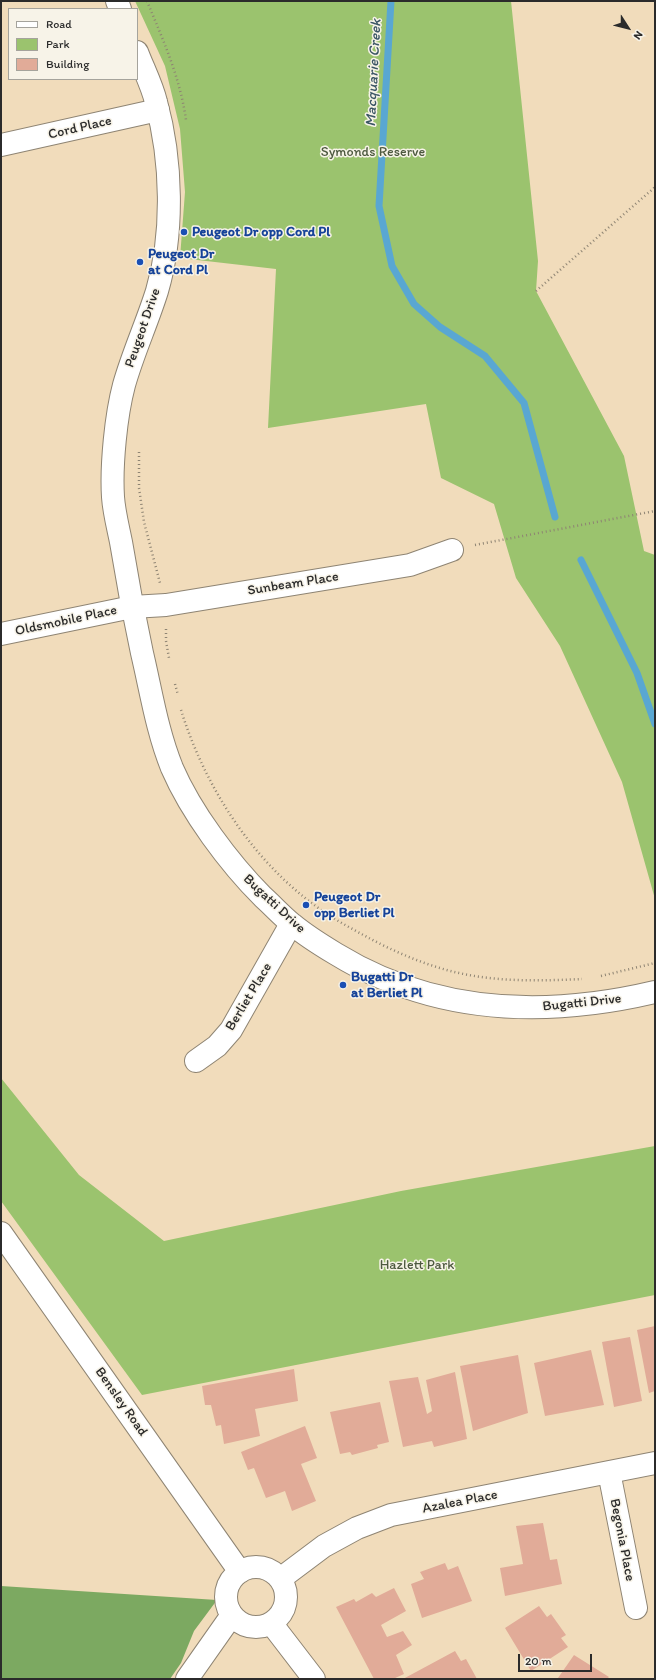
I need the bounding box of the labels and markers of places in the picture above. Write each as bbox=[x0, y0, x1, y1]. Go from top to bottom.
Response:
place label: Peugeot Dr opp Cord Pl bbox=[192, 224, 330, 240]
marker: Peugeot Dr opp Cord Pl bbox=[179, 227, 189, 237]
place label: Peugeot Dr at Cord Pl bbox=[148, 246, 214, 278]
marker: Peugeot Dr at Cord Pl bbox=[135, 257, 145, 267]
place label: Peugeot Dr opp Berliet Pl bbox=[314, 889, 395, 922]
marker: Peugeot Dr opp Berliet Pl bbox=[301, 900, 311, 910]
place label: Bugatti Dr at Berliet Pl bbox=[351, 969, 423, 1002]
marker: Bugatti Dr at Berliet Pl bbox=[338, 980, 348, 990]

